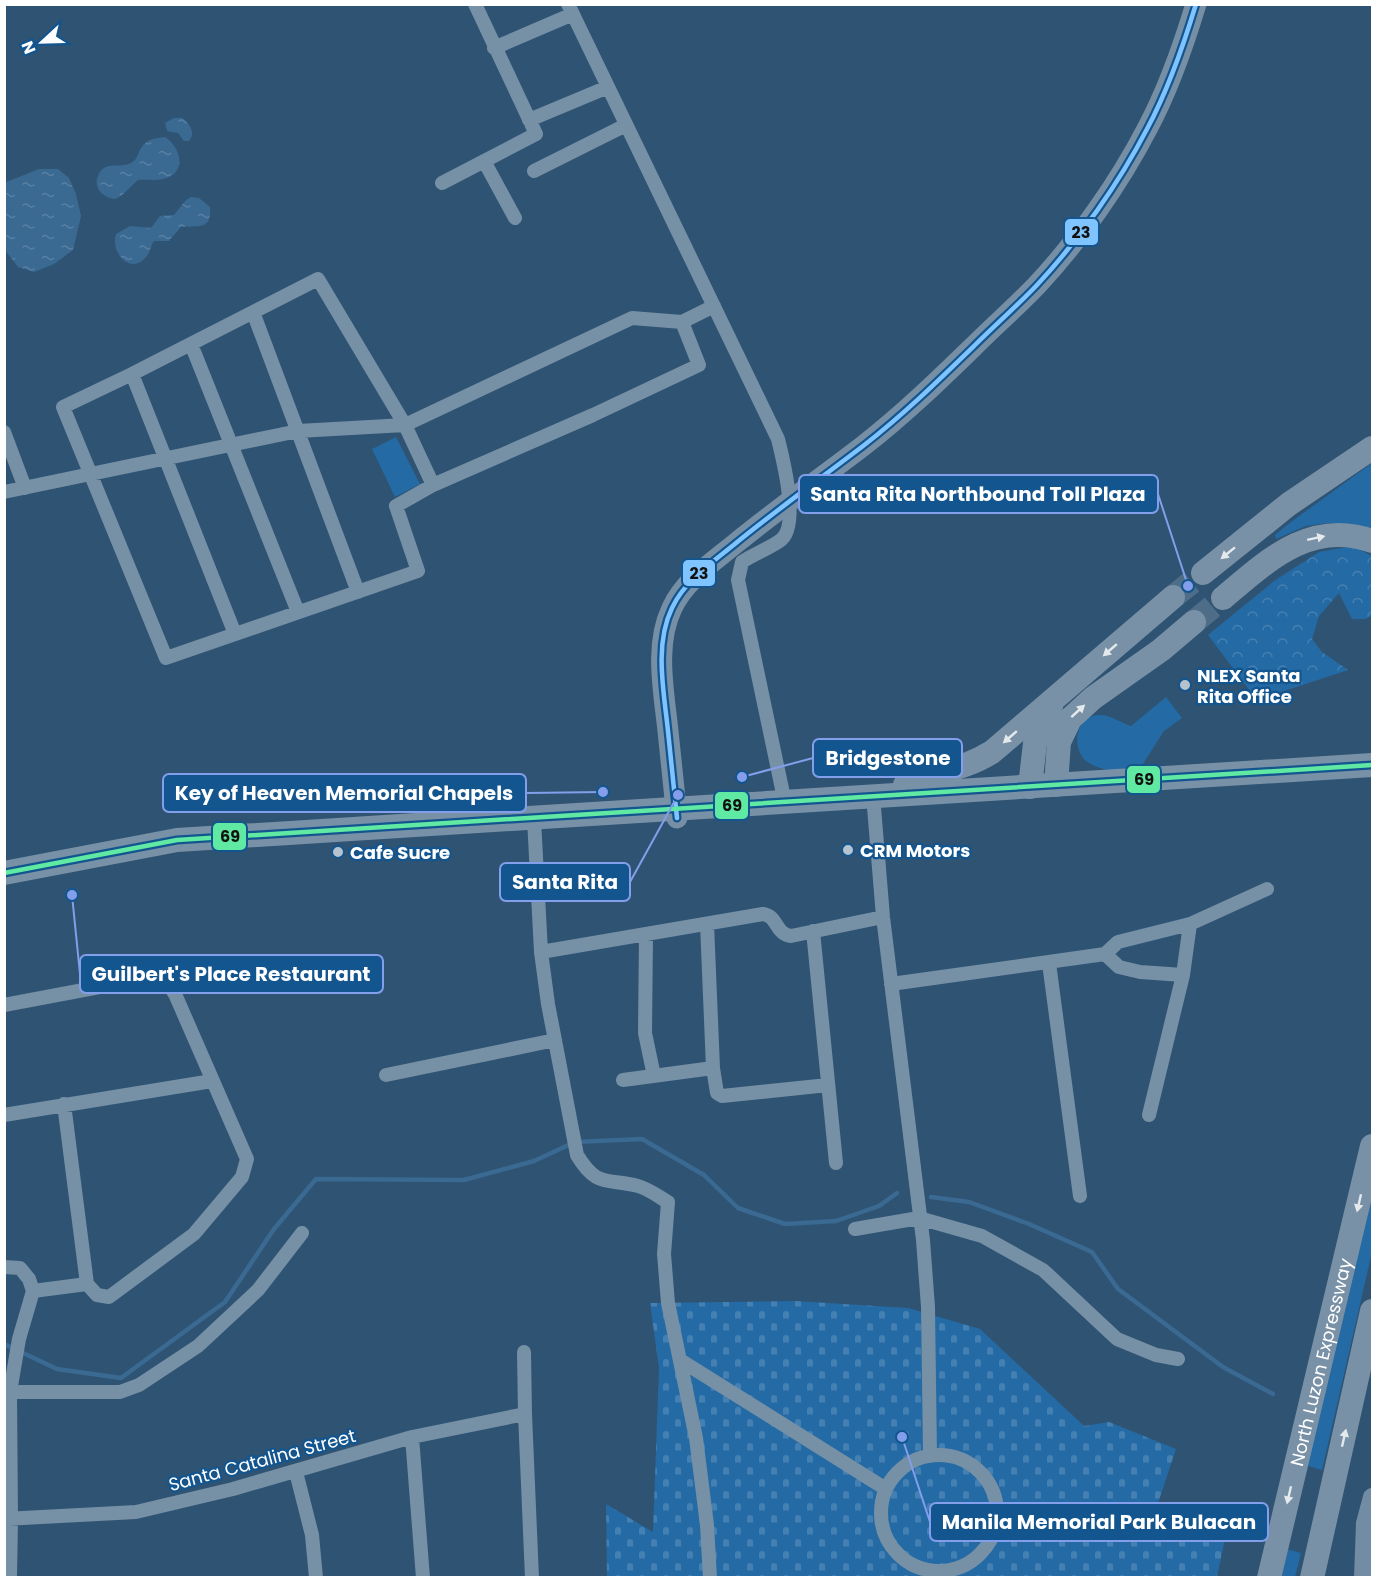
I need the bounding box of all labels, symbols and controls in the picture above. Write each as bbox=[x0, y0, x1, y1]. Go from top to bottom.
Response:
north arrow bbox=[12, 12, 72, 72]
text: N bbox=[16, 38, 41, 57]
line badge: 23 bbox=[1064, 218, 1099, 246]
text: 23 bbox=[1072, 221, 1090, 244]
callout: Santa Rita Northbound Toll Plaza bbox=[799, 475, 1158, 513]
text: Santa Rita Northbound Toll Plaza bbox=[810, 480, 1146, 508]
one-way arrow bbox=[1307, 533, 1326, 542]
one-way arrow bbox=[1220, 546, 1235, 559]
line badge: 23 bbox=[682, 559, 716, 587]
text: 23 bbox=[690, 562, 708, 585]
one-way arrow bbox=[1103, 643, 1118, 657]
place label: NLEX Santa Rita Office bbox=[1197, 663, 1301, 709]
marker: NLEX Santa Rita Office bbox=[1178, 678, 1192, 692]
one-way arrow bbox=[1070, 704, 1085, 718]
one-way arrow bbox=[1002, 730, 1018, 743]
callout: Bridgestone bbox=[813, 739, 962, 777]
text: Bridgestone bbox=[826, 744, 950, 772]
line badge: 69 bbox=[1126, 765, 1161, 794]
text: 69 bbox=[1134, 768, 1154, 791]
callout: Key of Heaven Memorial Chapels bbox=[163, 774, 526, 812]
text: Key of Heaven Memorial Chapels bbox=[175, 779, 513, 807]
line badge: 69 bbox=[714, 791, 749, 820]
text: 69 bbox=[722, 794, 742, 817]
line badge: 69 bbox=[212, 822, 247, 851]
text: 69 bbox=[220, 825, 240, 848]
place label: CRM Motors bbox=[860, 838, 970, 863]
place label: Cafe Sucre bbox=[350, 840, 450, 865]
marker: CRM Motors bbox=[841, 843, 855, 857]
marker: Cafe Sucre bbox=[331, 845, 345, 859]
callout: Santa Rita bbox=[500, 863, 630, 901]
text: Santa Rita bbox=[512, 868, 618, 896]
callout: Guilbert's Place Restaurant bbox=[80, 955, 383, 993]
text: Guilbert's Place Restaurant bbox=[92, 960, 370, 988]
one-way arrow bbox=[1354, 1194, 1363, 1213]
street label: North Luzon Expressway bbox=[1284, 1256, 1357, 1469]
street label: Santa Catalina Street bbox=[166, 1423, 358, 1497]
one-way arrow bbox=[1340, 1428, 1349, 1447]
one-way arrow bbox=[1284, 1486, 1294, 1504]
callout: Manila Memorial Park Bulacan bbox=[930, 1503, 1268, 1541]
text: Manila Memorial Park Bulacan bbox=[942, 1508, 1256, 1536]

